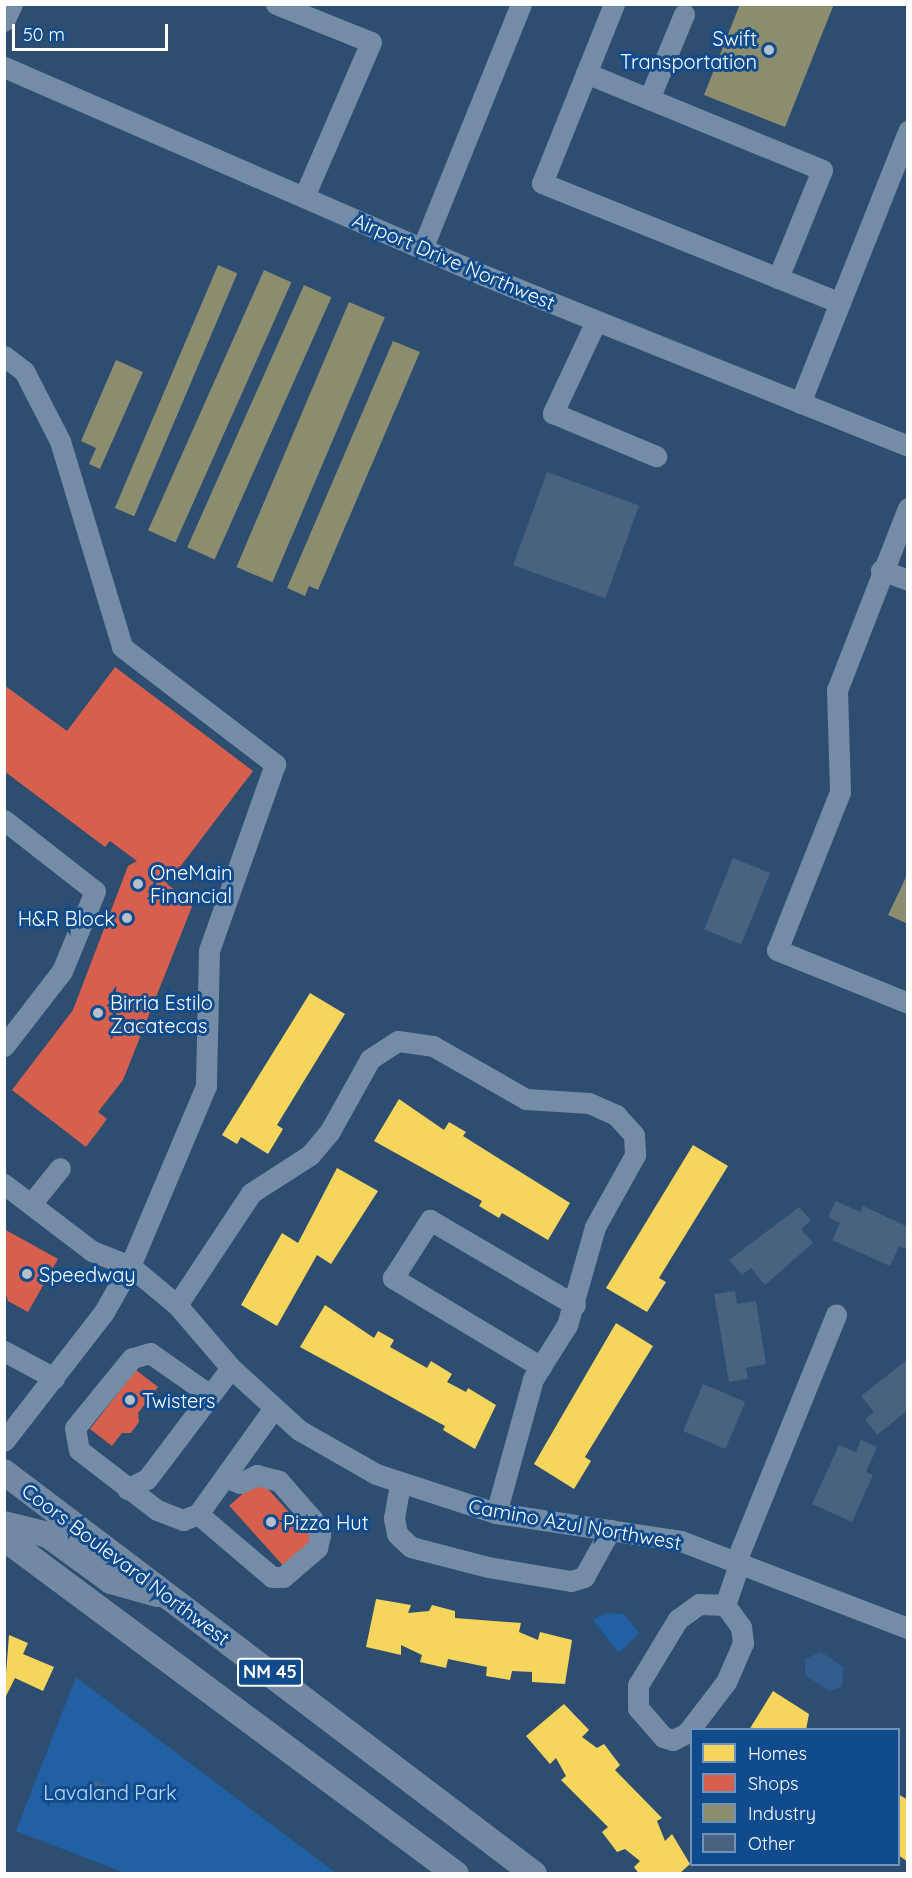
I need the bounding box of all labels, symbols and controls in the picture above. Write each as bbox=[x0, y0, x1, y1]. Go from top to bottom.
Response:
scale bar bbox=[15, 12, 171, 50]
text: 50 m bbox=[23, 23, 65, 46]
place label: Swift Transportation bbox=[620, 27, 757, 74]
marker: Swift Transportation bbox=[762, 43, 776, 57]
street label: Airport Drive Northwest bbox=[349, 207, 559, 315]
place label: OneMain Financial bbox=[150, 861, 233, 908]
marker: OneMain Financial bbox=[131, 877, 145, 891]
place label: H&R Block bbox=[18, 906, 115, 930]
marker: H&R Block bbox=[120, 911, 134, 925]
place label: Birria Estilo Zacatecas bbox=[110, 990, 213, 1037]
marker: Birria Estilo Zacatecas bbox=[91, 1006, 105, 1020]
place label: Speedway bbox=[39, 1262, 136, 1286]
marker: Speedway bbox=[20, 1267, 34, 1281]
place label: Twisters bbox=[142, 1388, 215, 1412]
marker: Twisters bbox=[123, 1393, 137, 1407]
street label: Coors Boulevard Northwest bbox=[17, 1478, 235, 1650]
street label: Camino Azul Northwest bbox=[467, 1493, 683, 1555]
place label: Pizza Hut bbox=[283, 1510, 368, 1534]
marker: Pizza Hut bbox=[264, 1515, 278, 1529]
road number: NM 45 bbox=[237, 1657, 303, 1687]
legend bbox=[690, 1728, 900, 1866]
text: Homes bbox=[748, 1742, 807, 1765]
text: Shops bbox=[748, 1772, 799, 1795]
park label: Lavaland Park bbox=[43, 1780, 177, 1804]
text: Industry bbox=[748, 1802, 816, 1825]
text: Other bbox=[748, 1832, 795, 1855]

